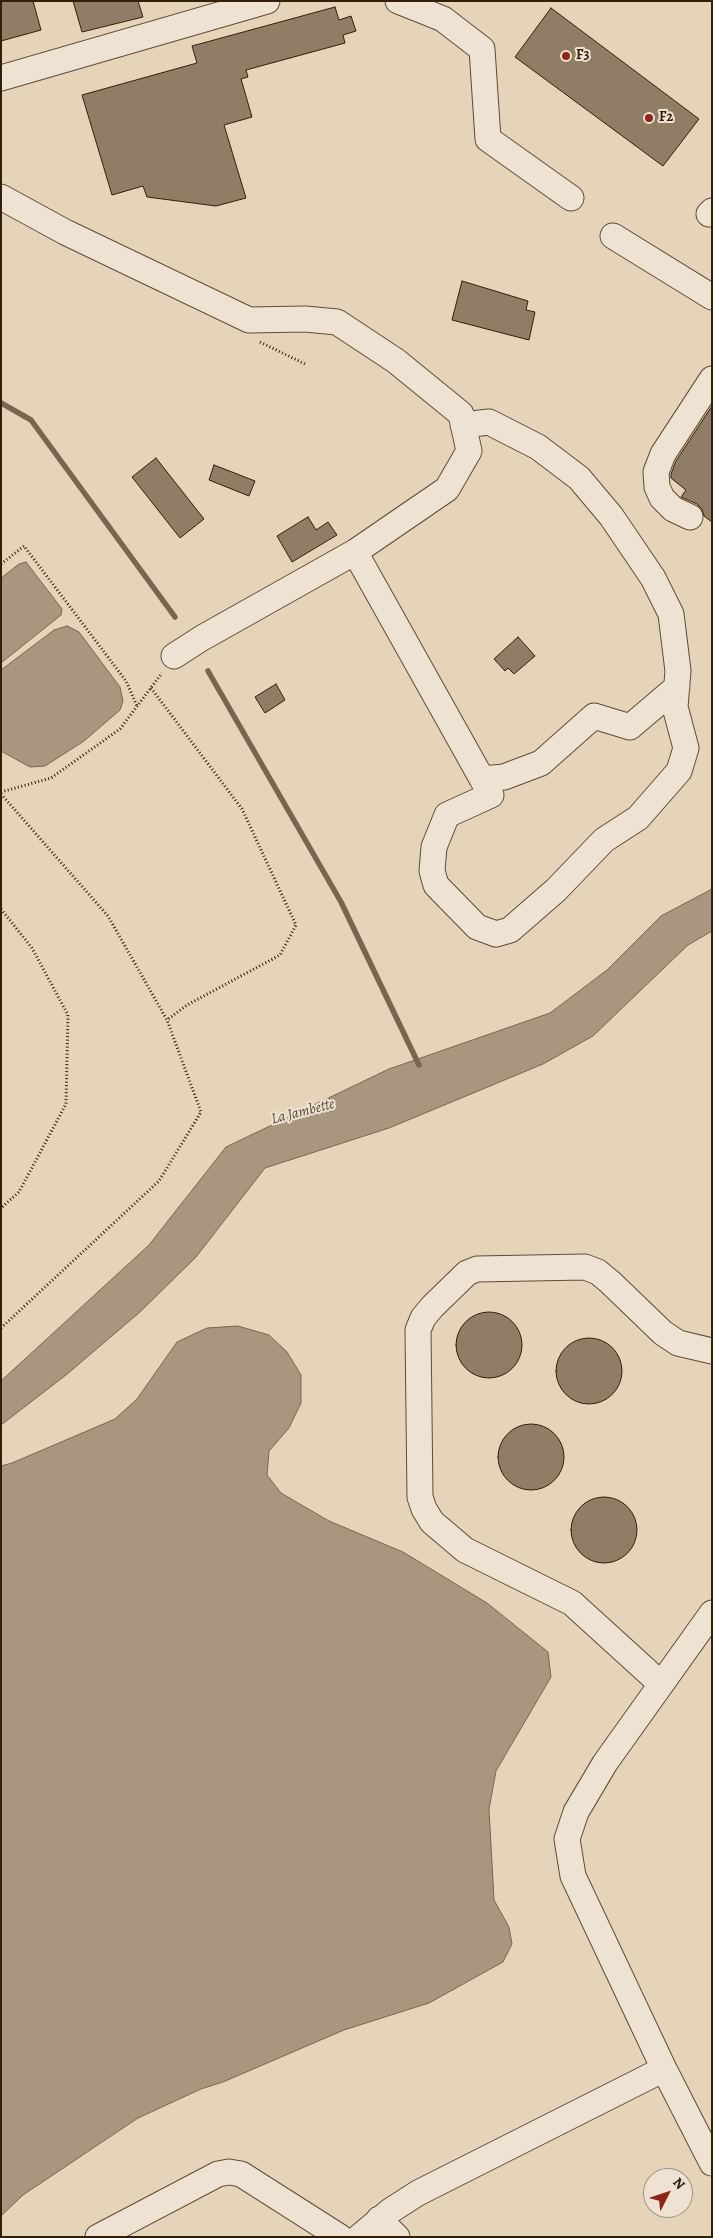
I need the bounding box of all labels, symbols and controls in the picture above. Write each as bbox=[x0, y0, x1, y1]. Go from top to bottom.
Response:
place label: F3 bbox=[576, 48, 589, 64]
marker: F3 bbox=[560, 50, 572, 62]
place label: F2 bbox=[659, 110, 673, 126]
marker: F2 bbox=[643, 112, 655, 124]
water label: La Jambette bbox=[269, 1095, 337, 1129]
north arrow bbox=[643, 2168, 693, 2218]
text: N bbox=[668, 2173, 689, 2194]

